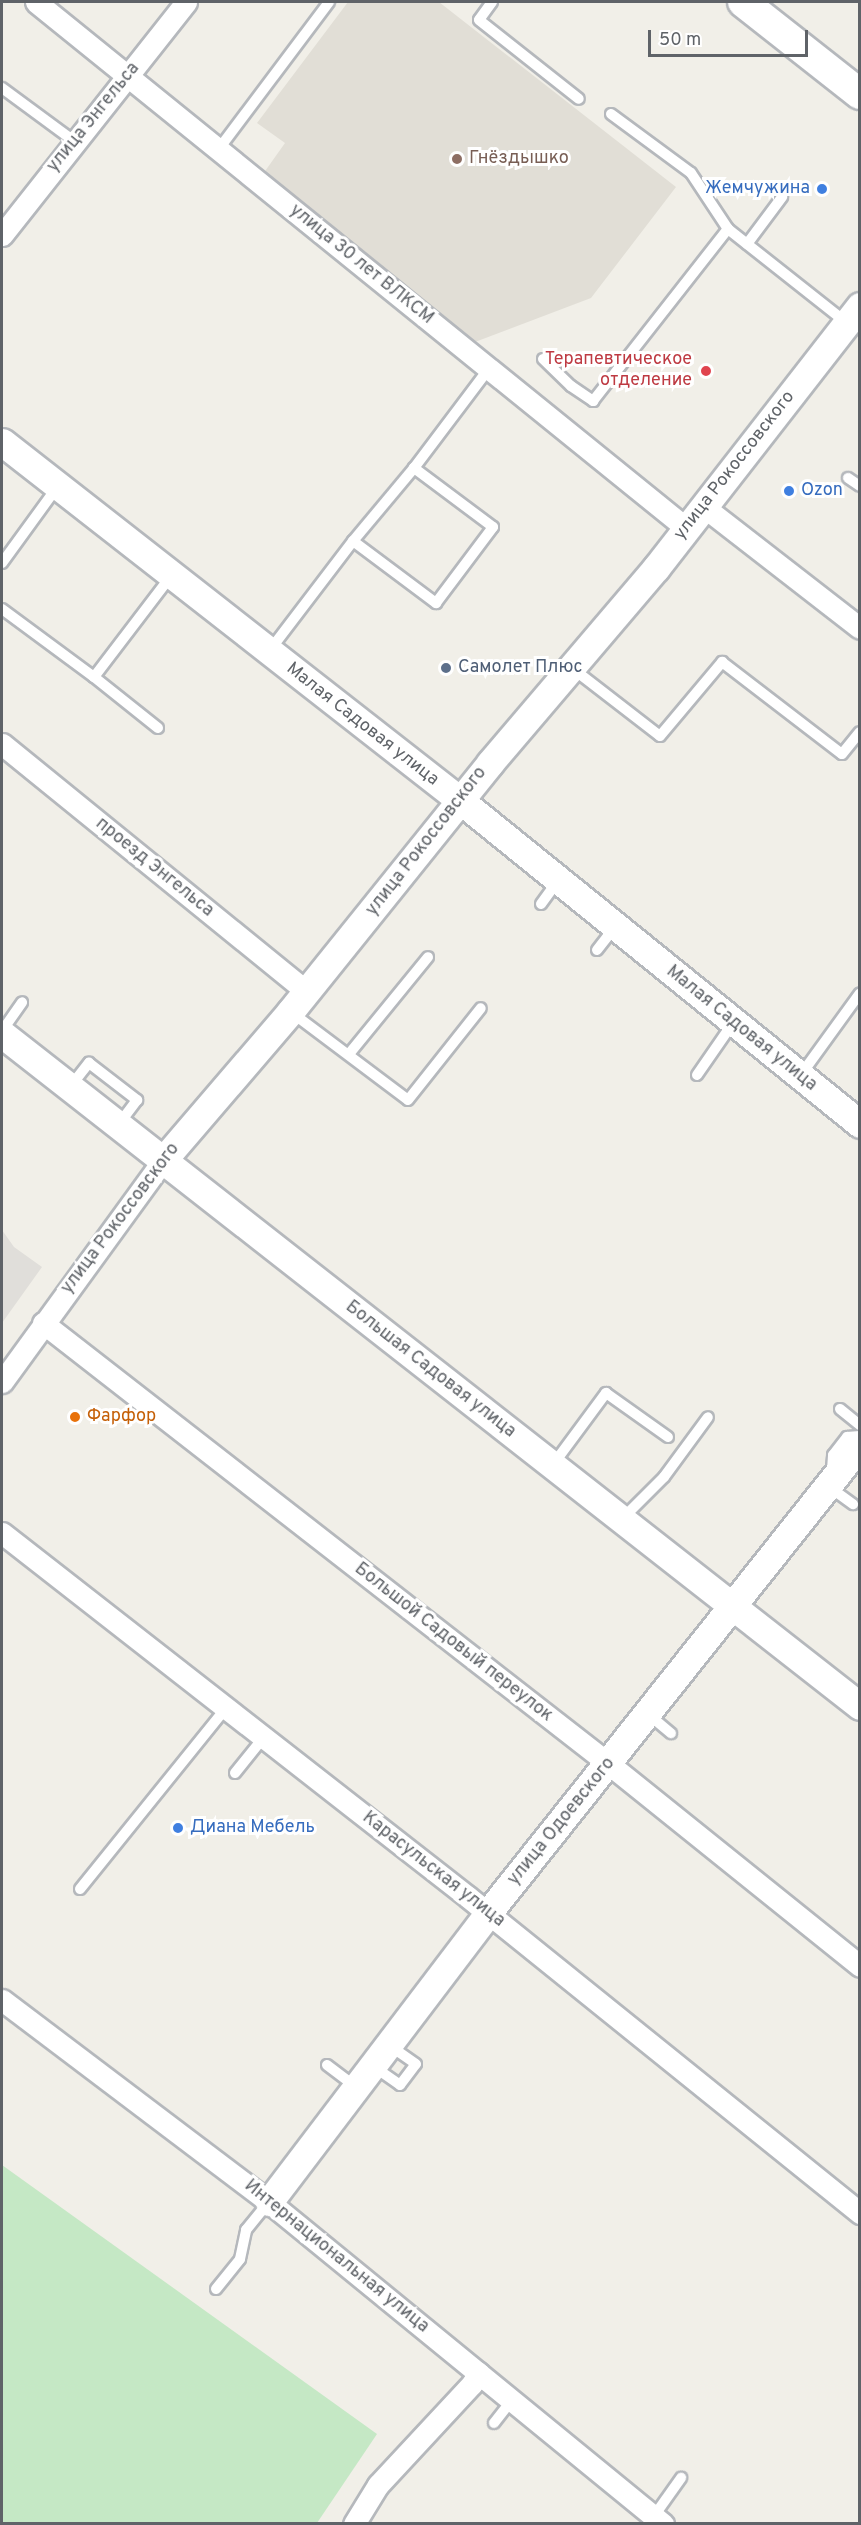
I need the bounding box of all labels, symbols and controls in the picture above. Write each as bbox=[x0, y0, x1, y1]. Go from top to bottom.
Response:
scale bar bbox=[651, 18, 812, 56]
text: 50 m bbox=[659, 29, 701, 52]
street label: улица Энгельса bbox=[43, 59, 145, 177]
place label: Гнёздышко bbox=[469, 148, 569, 170]
marker: Гнёздышко bbox=[450, 152, 464, 166]
place label: Жемчужина bbox=[705, 178, 810, 200]
marker: Жемчужина bbox=[815, 182, 829, 196]
street label: улица 30 лет ВЛКСМ bbox=[285, 200, 437, 330]
place label: Терапевтическое отделение bbox=[545, 350, 692, 392]
marker: Терапевтическое отделение bbox=[697, 362, 715, 380]
street label: улица Рокоссовского bbox=[670, 387, 800, 545]
place label: Ozon bbox=[801, 480, 843, 502]
marker: Ozon bbox=[782, 484, 796, 498]
place label: Самолет Плюс bbox=[458, 657, 583, 679]
street label: Малая Садовая улица bbox=[281, 659, 443, 791]
marker: Самолет Плюс bbox=[439, 661, 453, 675]
street label: улица Рокоссовского bbox=[362, 763, 492, 921]
street label: проезд Энгельса bbox=[91, 814, 217, 922]
street label: Малая Садовая улица bbox=[661, 962, 821, 1096]
street label: улица Рокоссовского bbox=[57, 1139, 185, 1299]
street label: Большая Садовая улица bbox=[340, 1297, 520, 1443]
place label: Фарфор bbox=[87, 1406, 156, 1428]
marker: Фарфор bbox=[68, 1410, 82, 1424]
street label: Большой Садовый переулок bbox=[349, 1559, 557, 1727]
street label: улица Одоевского bbox=[504, 1754, 620, 1890]
street label: Карасульская улица bbox=[357, 1808, 509, 1932]
place label: Диана Мебель bbox=[190, 1817, 315, 1839]
marker: Диана Мебель bbox=[171, 1821, 185, 1835]
street label: Интернациональная улица bbox=[239, 2176, 433, 2338]

